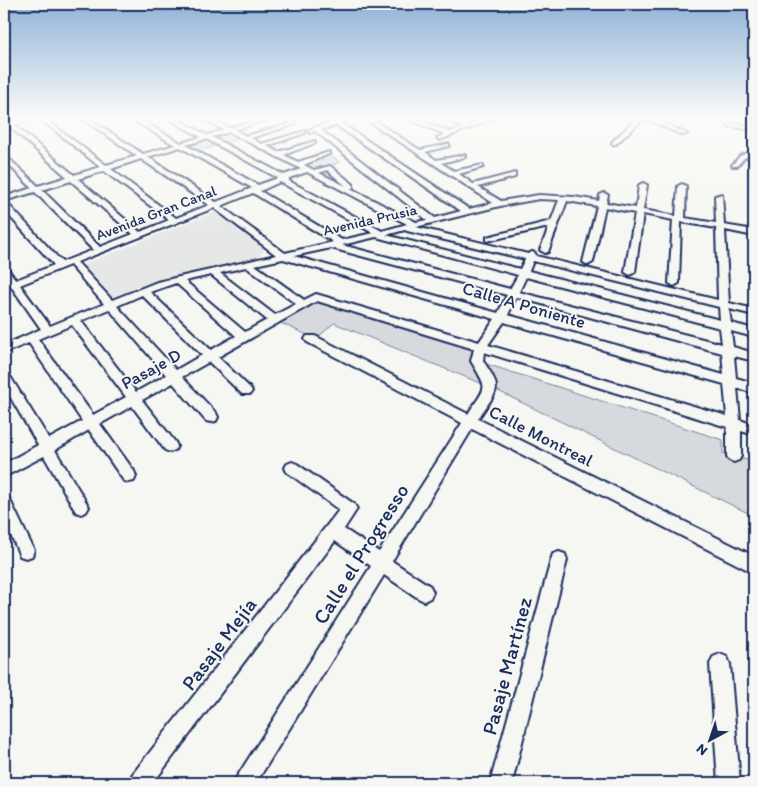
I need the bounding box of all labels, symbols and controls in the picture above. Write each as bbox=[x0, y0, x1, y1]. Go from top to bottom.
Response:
street label: Avenida Gran Canal bbox=[93, 181, 220, 244]
street label: Avenida Prusia bbox=[321, 200, 419, 240]
street label: Calle A Poniente bbox=[460, 277, 588, 333]
street label: Pasaje D bbox=[117, 344, 185, 394]
street label: Calle Montreal bbox=[485, 400, 597, 472]
street label: Calle el Progresso bbox=[307, 479, 414, 629]
street label: Pasaje Mejía bbox=[176, 592, 262, 695]
street label: Pasaje Martínez bbox=[476, 594, 537, 738]
north arrow bbox=[686, 714, 736, 764]
text: N bbox=[693, 740, 711, 759]

